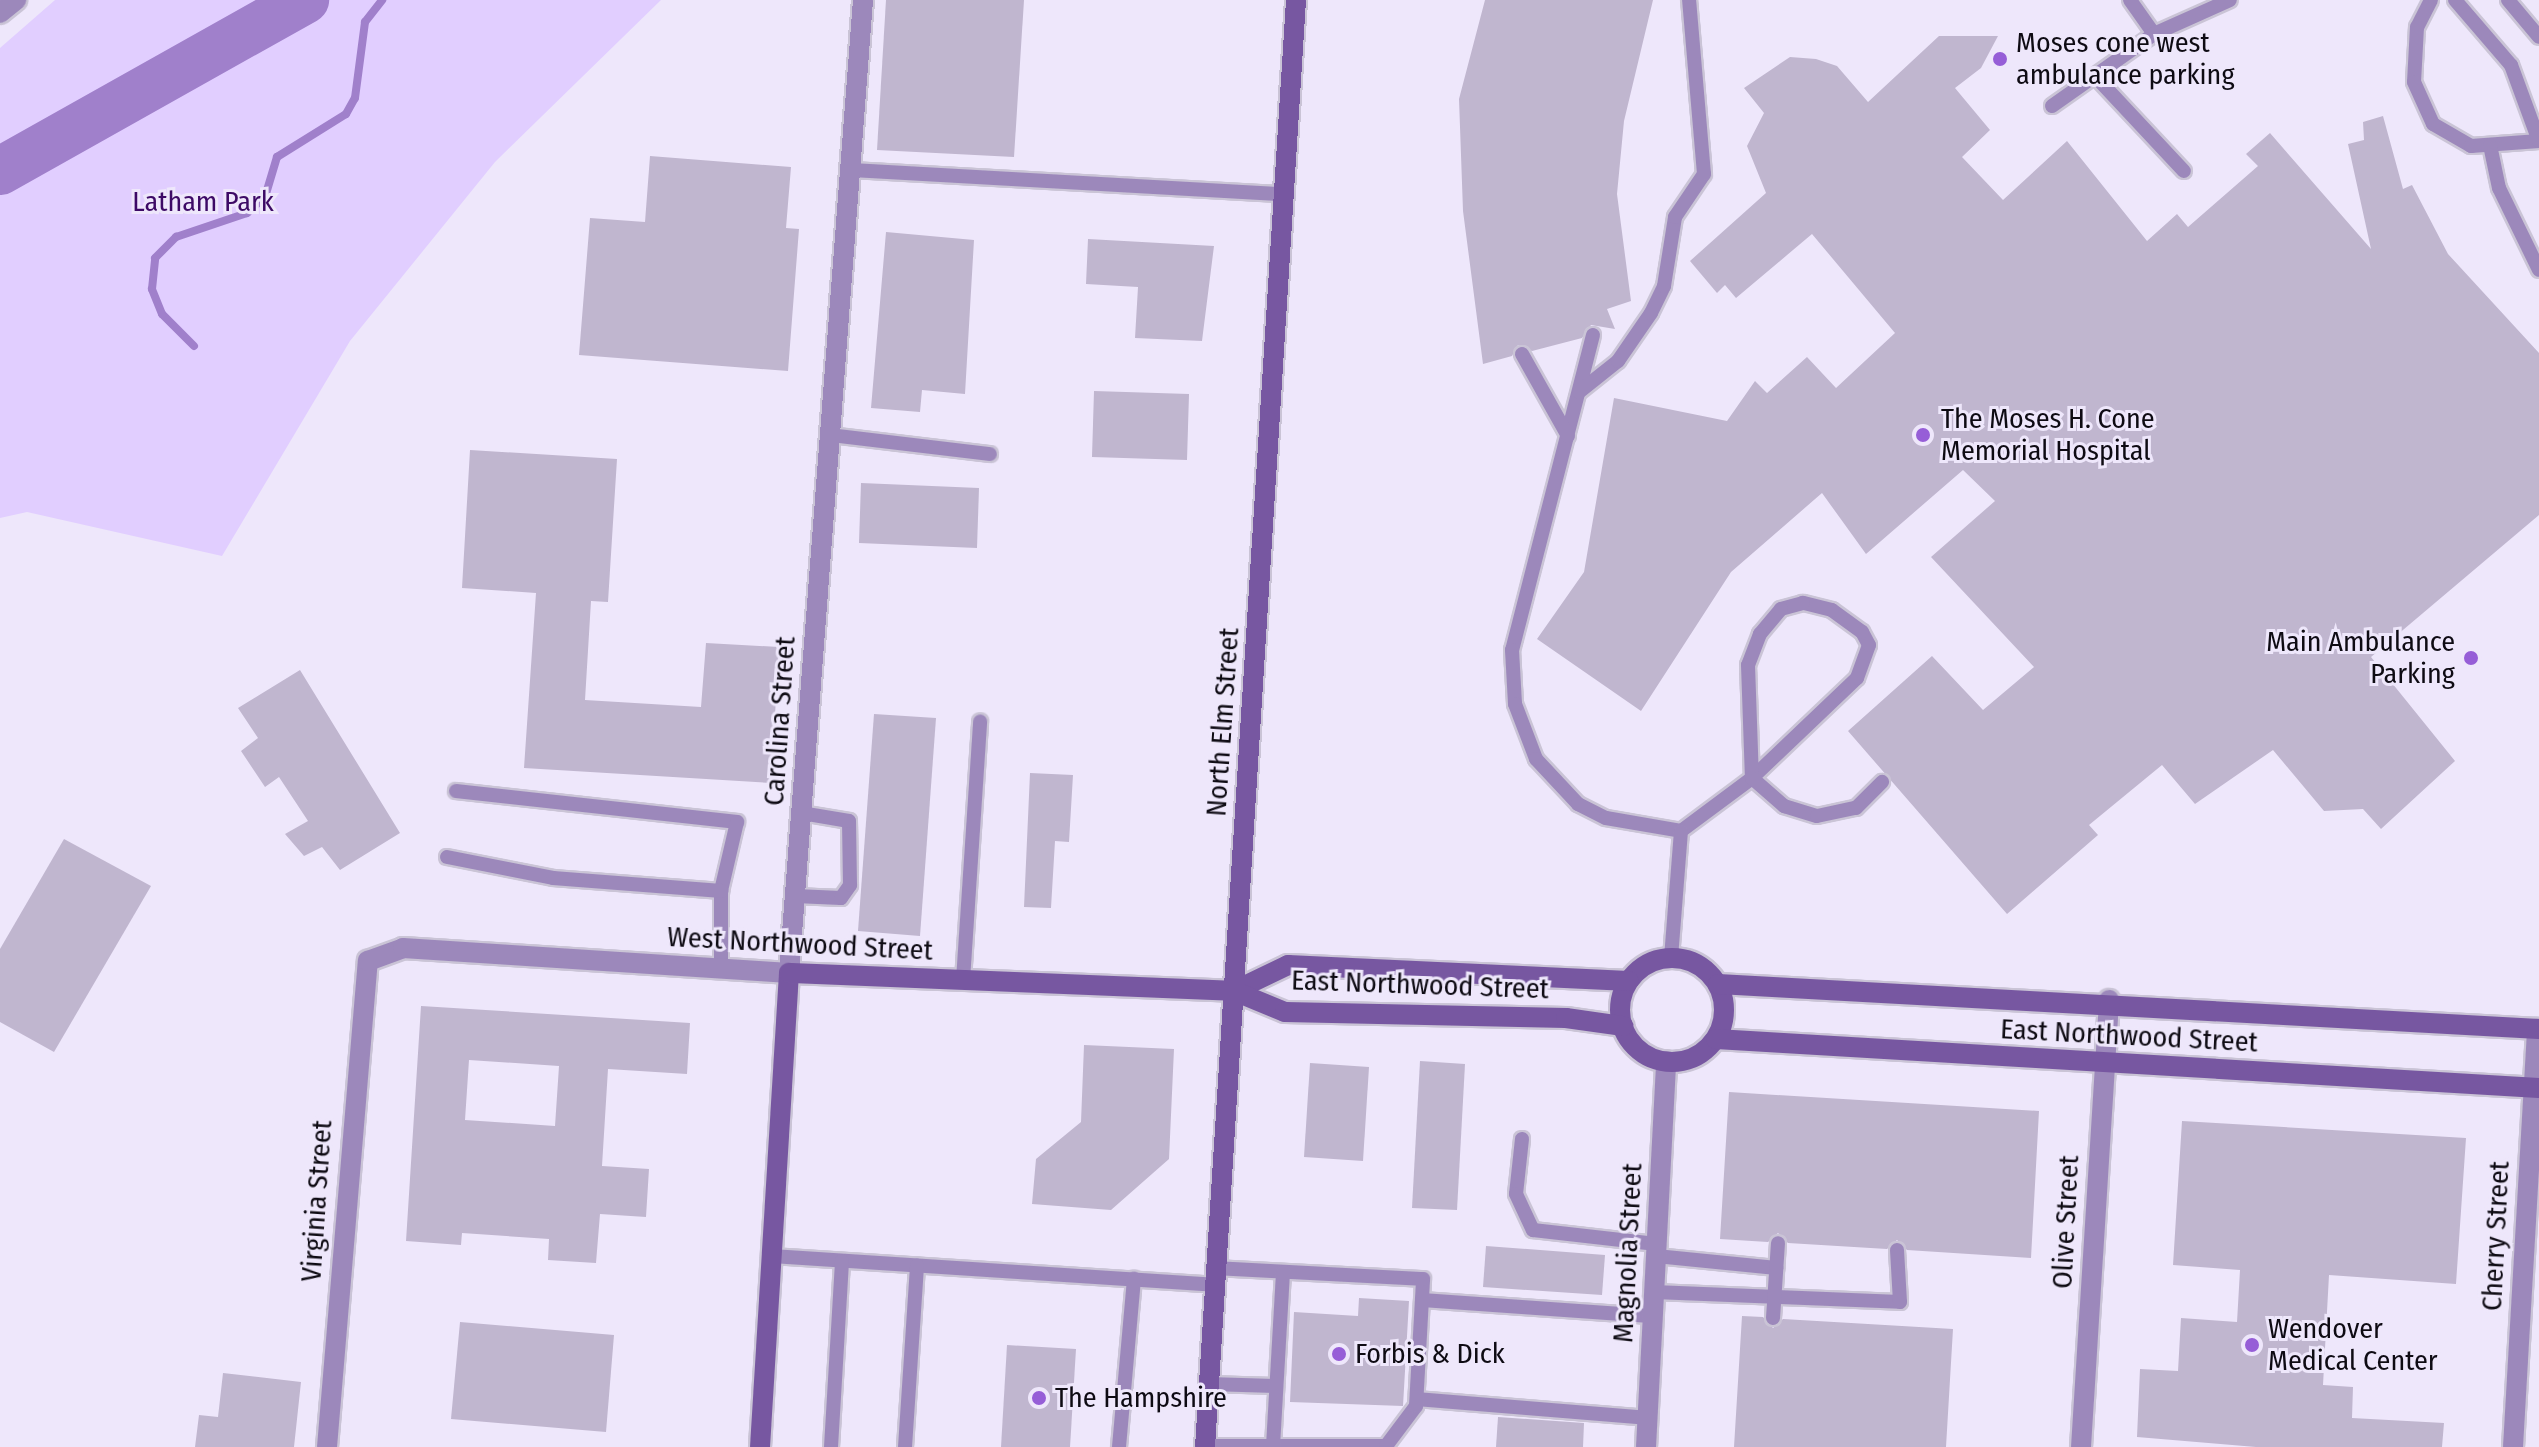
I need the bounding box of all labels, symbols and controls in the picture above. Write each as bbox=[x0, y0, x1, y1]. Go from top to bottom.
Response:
place label: Moses cone west ambulance parking bbox=[2016, 26, 2235, 92]
marker: Moses cone west ambulance parking bbox=[1991, 50, 2009, 68]
park label: Latham Park bbox=[132, 185, 274, 219]
place label: The Moses H. Cone Memorial Hospital bbox=[1941, 402, 2155, 468]
marker: The Moses H. Cone Memorial Hospital bbox=[1912, 424, 1934, 446]
place label: Main Ambulance Parking bbox=[2266, 625, 2455, 691]
street label: North Elm Street bbox=[1200, 626, 1246, 818]
street label: Carolina Street bbox=[757, 635, 803, 807]
marker: Main Ambulance Parking bbox=[2462, 649, 2480, 667]
street label: West Northwood Street bbox=[666, 920, 934, 968]
street label: East Northwood Street bbox=[1291, 964, 1549, 1006]
street label: East Northwood Street bbox=[1999, 1012, 2259, 1060]
street label: Virginia Street bbox=[295, 1119, 339, 1283]
street label: Olive Street bbox=[2046, 1154, 2086, 1290]
street label: Cherry Street bbox=[2475, 1160, 2517, 1312]
street label: Magnolia Street bbox=[1607, 1162, 1649, 1344]
place label: Wendover Medical Center bbox=[2268, 1312, 2438, 1378]
marker: Wendover Medical Center bbox=[2243, 1336, 2261, 1354]
place label: Forbis & Dick bbox=[1355, 1337, 1505, 1371]
marker: Forbis & Dick bbox=[1330, 1345, 1348, 1363]
place label: The Hampshire bbox=[1055, 1381, 1227, 1415]
marker: The Hampshire bbox=[1030, 1389, 1048, 1407]

